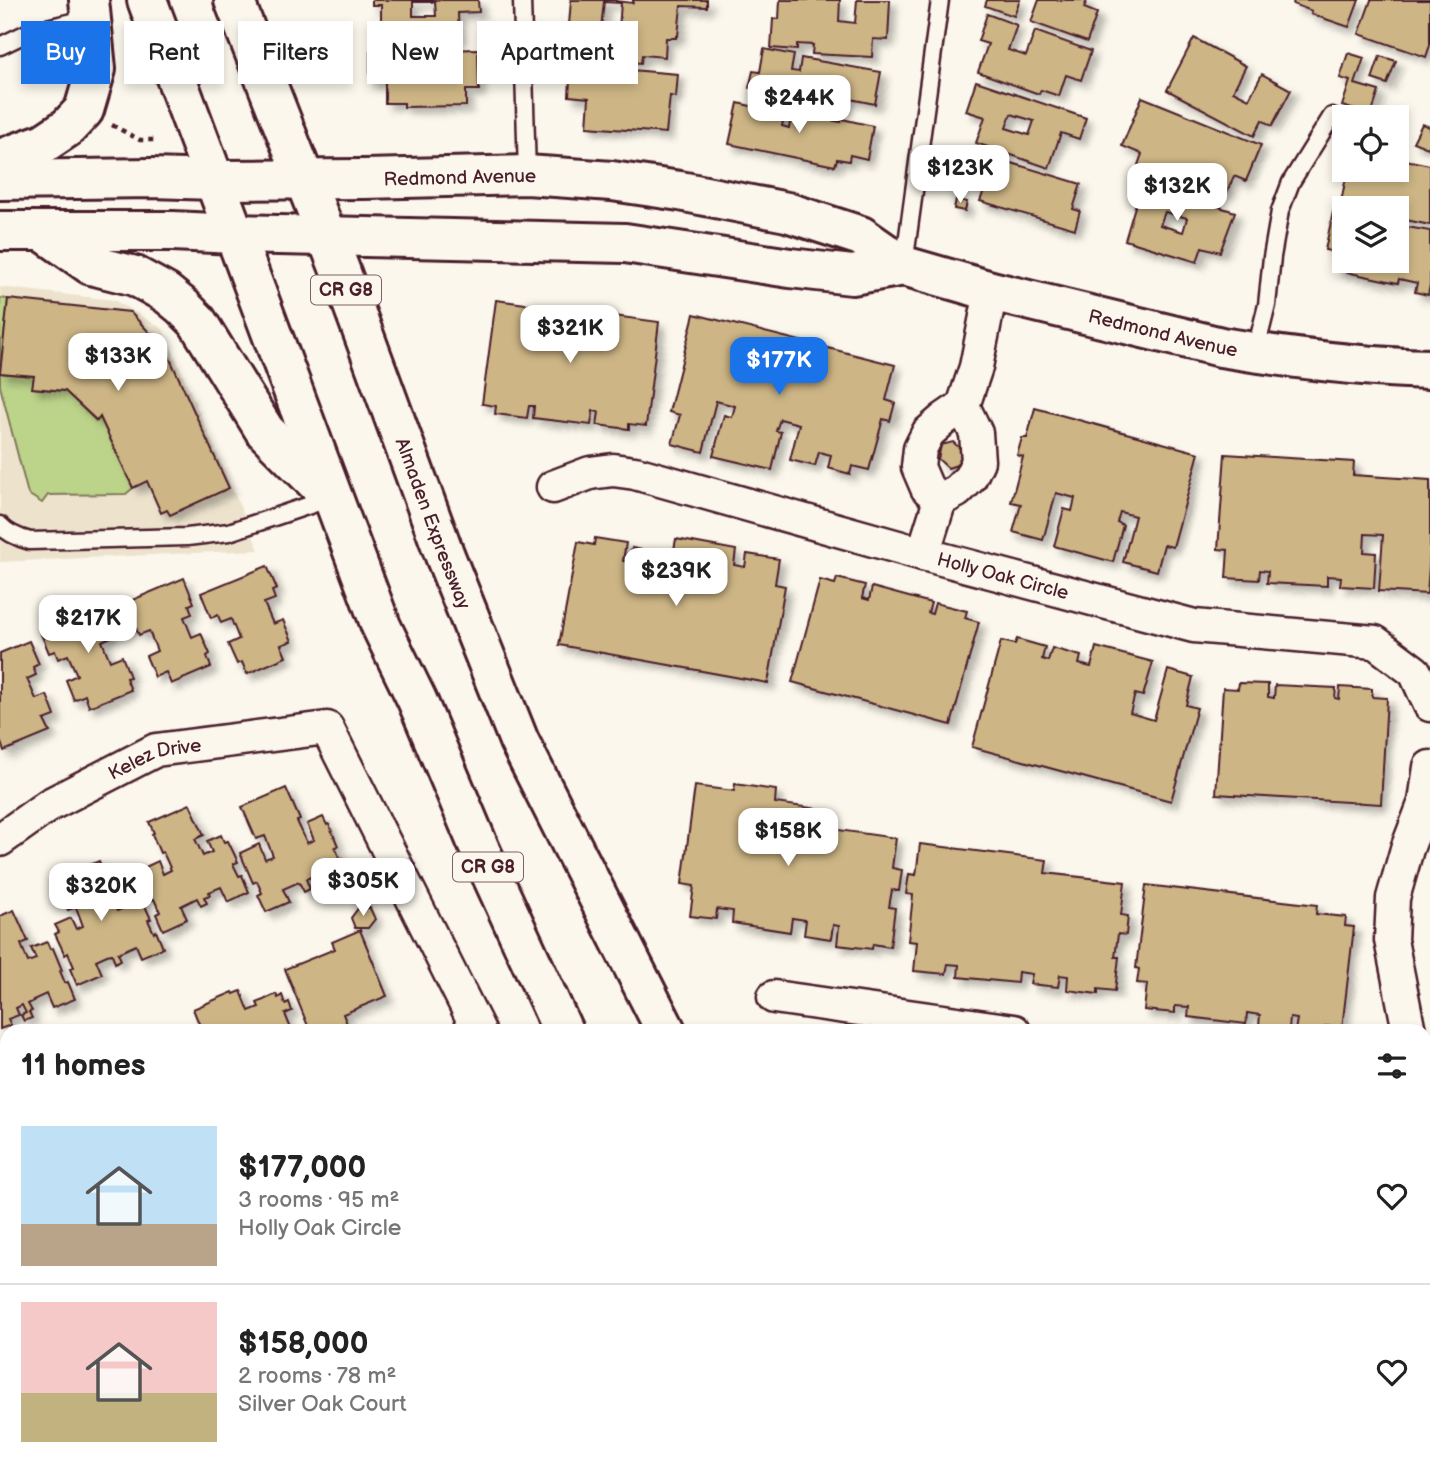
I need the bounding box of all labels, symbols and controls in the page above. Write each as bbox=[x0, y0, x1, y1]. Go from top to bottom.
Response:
chip: Buy bbox=[21, 21, 110, 84]
chip: Rent bbox=[124, 21, 224, 84]
chip: Filters bbox=[238, 21, 353, 84]
chip: New bbox=[367, 21, 463, 84]
chip: Apartment bbox=[477, 21, 638, 84]
pin: $244K bbox=[750, 76, 848, 135]
text: $244K bbox=[764, 84, 834, 112]
map controls bbox=[1332, 105, 1409, 273]
button: locate bbox=[1332, 105, 1409, 182]
pin: $123K bbox=[911, 146, 1009, 205]
text: $123K bbox=[926, 154, 994, 182]
pin: $132K bbox=[1128, 164, 1226, 223]
street label: Redmond Avenue bbox=[383, 165, 537, 192]
text: $132K bbox=[1143, 172, 1211, 200]
button: layers bbox=[1332, 196, 1409, 273]
road number: CR G8 bbox=[311, 276, 381, 304]
street label: Redmond Avenue bbox=[1086, 305, 1239, 362]
pin: $321K bbox=[521, 306, 619, 365]
text: $321K bbox=[536, 314, 604, 342]
pin: $133K bbox=[69, 334, 167, 393]
pin: $177K bbox=[730, 338, 828, 397]
text: $133K bbox=[84, 342, 152, 370]
text: $177K bbox=[746, 346, 812, 374]
street label: Almaden Expressway bbox=[390, 435, 475, 613]
pin: $239K bbox=[627, 548, 725, 608]
street label: Holly Oak Circle bbox=[934, 548, 1071, 605]
text: $239K bbox=[641, 557, 711, 585]
pin: $217K bbox=[39, 596, 137, 655]
text: $217K bbox=[55, 604, 121, 632]
street label: Kelez Drive bbox=[105, 734, 203, 785]
pin: $158K bbox=[739, 808, 837, 868]
text: $158K bbox=[754, 817, 822, 845]
road number: CR G8 bbox=[453, 852, 523, 882]
pin: $305K bbox=[314, 858, 412, 918]
pin: $320K bbox=[52, 864, 150, 923]
text: $305K bbox=[327, 867, 399, 895]
text: $320K bbox=[65, 872, 137, 900]
icon: filters bbox=[1373, 1047, 1411, 1085]
text: 11 homes bbox=[21, 1048, 145, 1084]
text: $177,000 bbox=[238, 1150, 366, 1186]
icon: home bbox=[77, 1154, 161, 1238]
icon: heart bbox=[1373, 1177, 1411, 1215]
text: 3 rooms · 95 m² bbox=[238, 1186, 399, 1214]
text: Holly Oak Circle bbox=[238, 1214, 401, 1242]
text: $158,000 bbox=[238, 1326, 368, 1362]
icon: home bbox=[77, 1330, 161, 1414]
icon: heart bbox=[1373, 1353, 1411, 1391]
text: 2 rooms · 78 m² bbox=[238, 1362, 396, 1390]
text: Silver Oak Court bbox=[238, 1390, 407, 1418]

